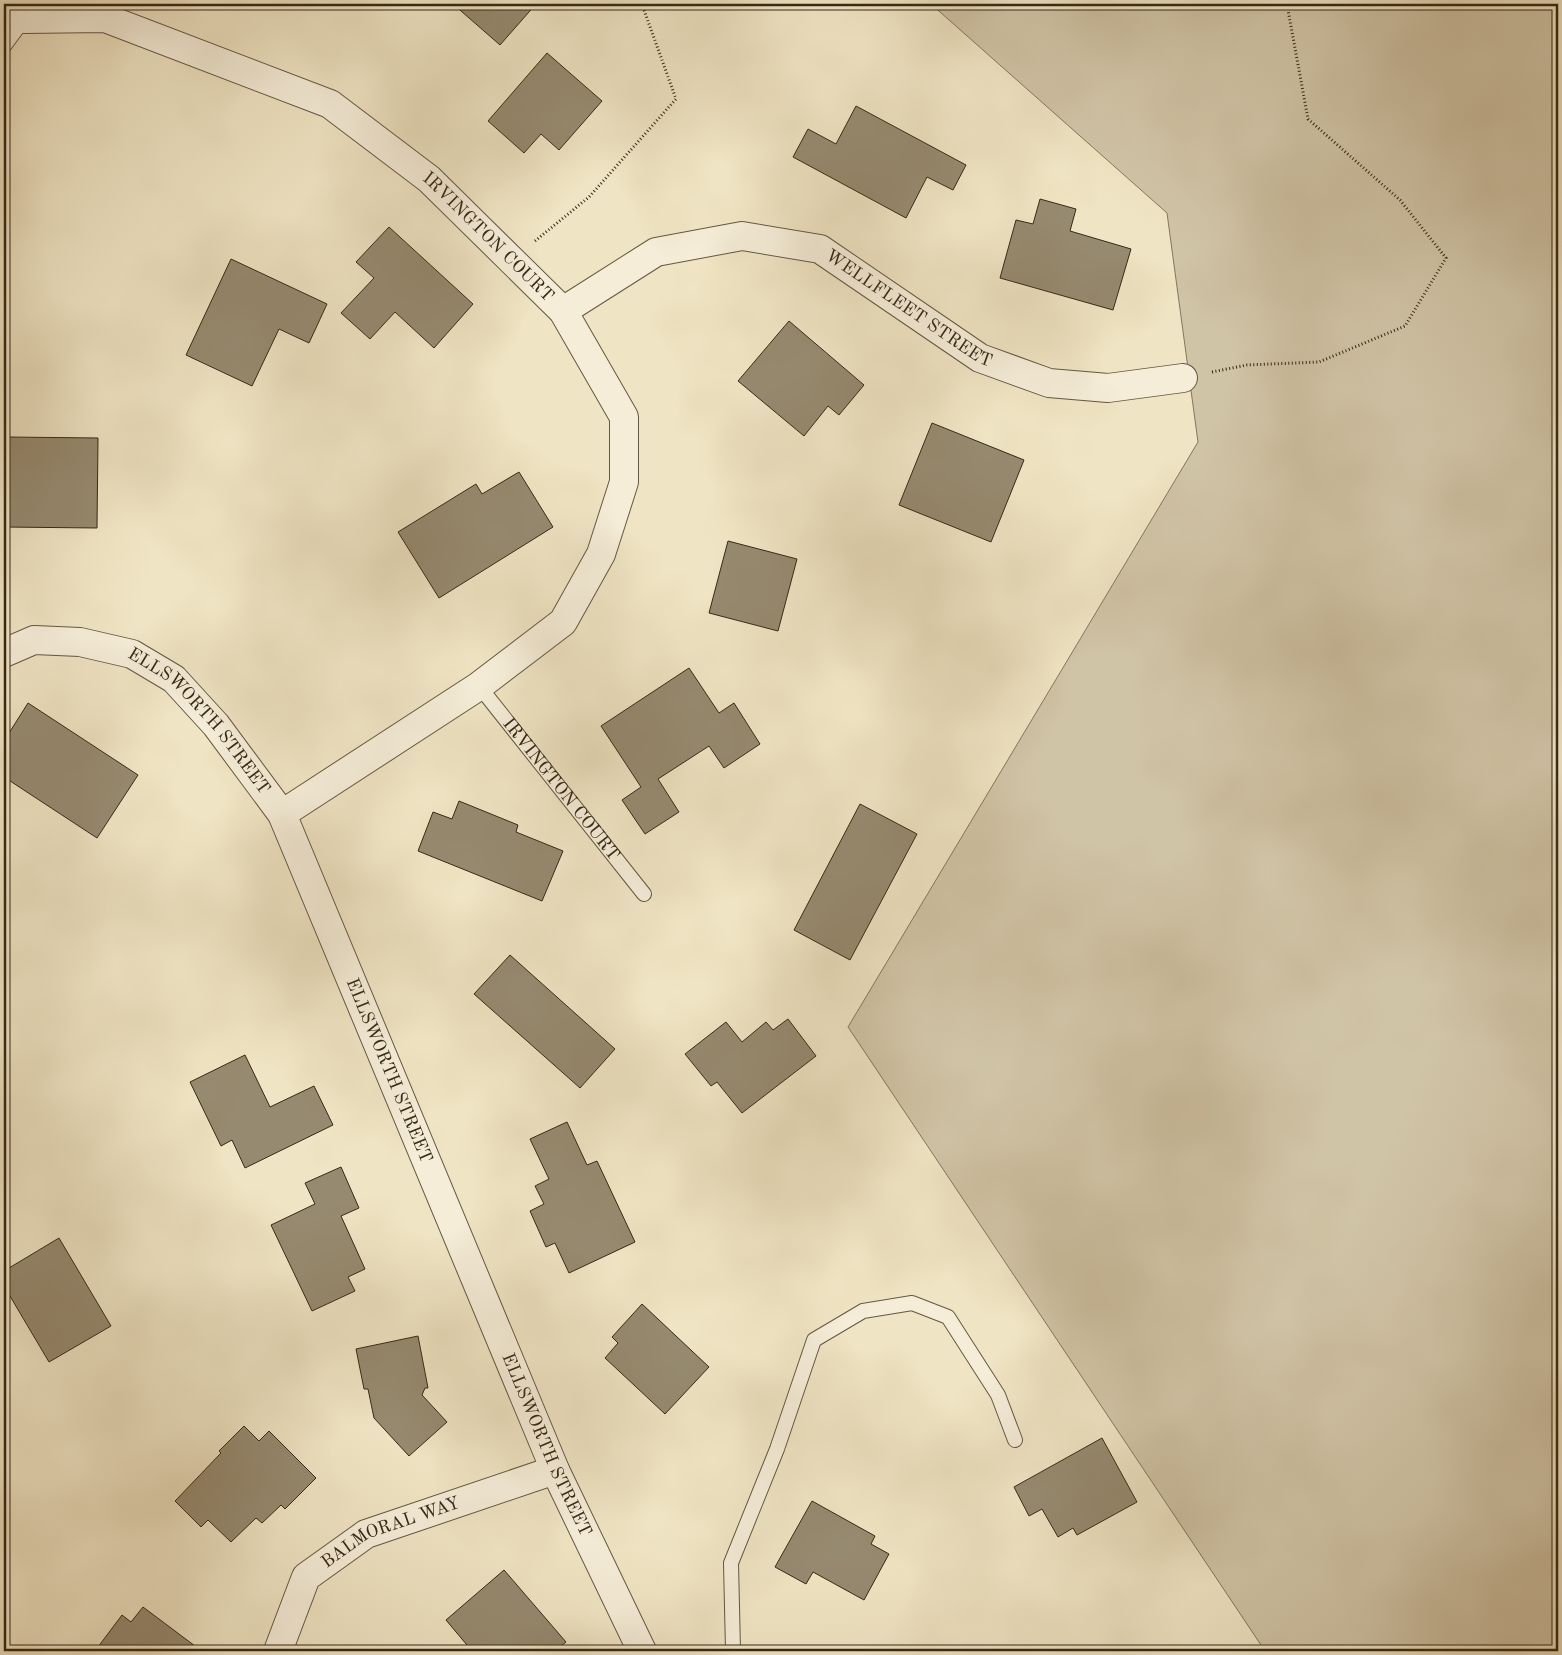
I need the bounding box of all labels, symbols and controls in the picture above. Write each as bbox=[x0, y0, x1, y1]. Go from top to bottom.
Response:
street label: IRVINGTON COURT bbox=[419, 169, 557, 305]
street label: WELLFLEET STREET bbox=[822, 246, 995, 371]
street label: ELLSWORTH STREET bbox=[125, 645, 273, 798]
street label: IRVINGTON COURT bbox=[499, 715, 623, 864]
street label: ELLSWORTH STREET bbox=[342, 976, 435, 1165]
street label: ELLSWORTH STREET bbox=[498, 1351, 594, 1539]
street label: BALMORAL WAY bbox=[318, 1494, 462, 1572]

